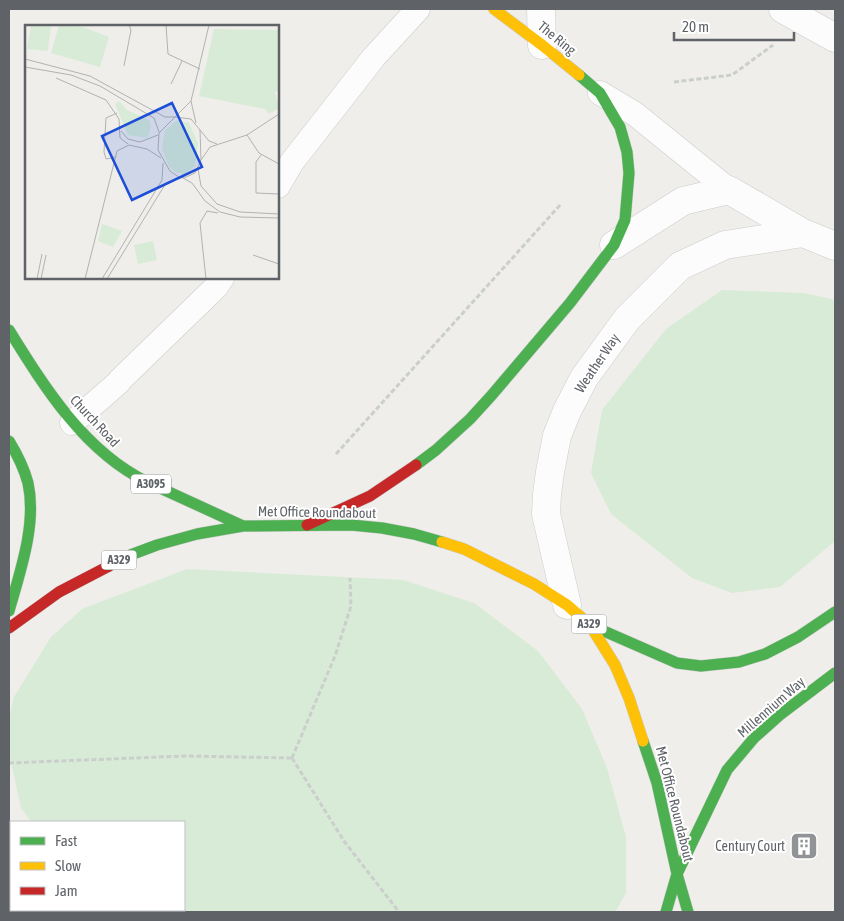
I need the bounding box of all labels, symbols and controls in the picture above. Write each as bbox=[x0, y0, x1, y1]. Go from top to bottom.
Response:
scale bar bbox=[674, 10, 794, 42]
street label: The Ring bbox=[535, 18, 579, 58]
text: 20 m bbox=[682, 18, 709, 35]
inset map bbox=[25, 25, 279, 279]
street label: Weather Way bbox=[571, 330, 623, 396]
street label: Church Road bbox=[67, 392, 123, 450]
road number: A3095 bbox=[131, 474, 171, 494]
street label: Met Office Roundabout bbox=[258, 503, 376, 521]
road number: A329 bbox=[102, 550, 136, 570]
road number: A329 bbox=[572, 614, 606, 634]
street label: Millennium Way bbox=[734, 673, 808, 741]
street label: Met Office Roundabout bbox=[653, 745, 697, 863]
legend bbox=[10, 821, 185, 911]
building icon: Century Court bbox=[789, 831, 819, 861]
text: Fast bbox=[55, 832, 77, 849]
place label: Century Court bbox=[715, 838, 785, 854]
text: Slow bbox=[55, 857, 81, 874]
text: Jam bbox=[55, 882, 78, 899]

